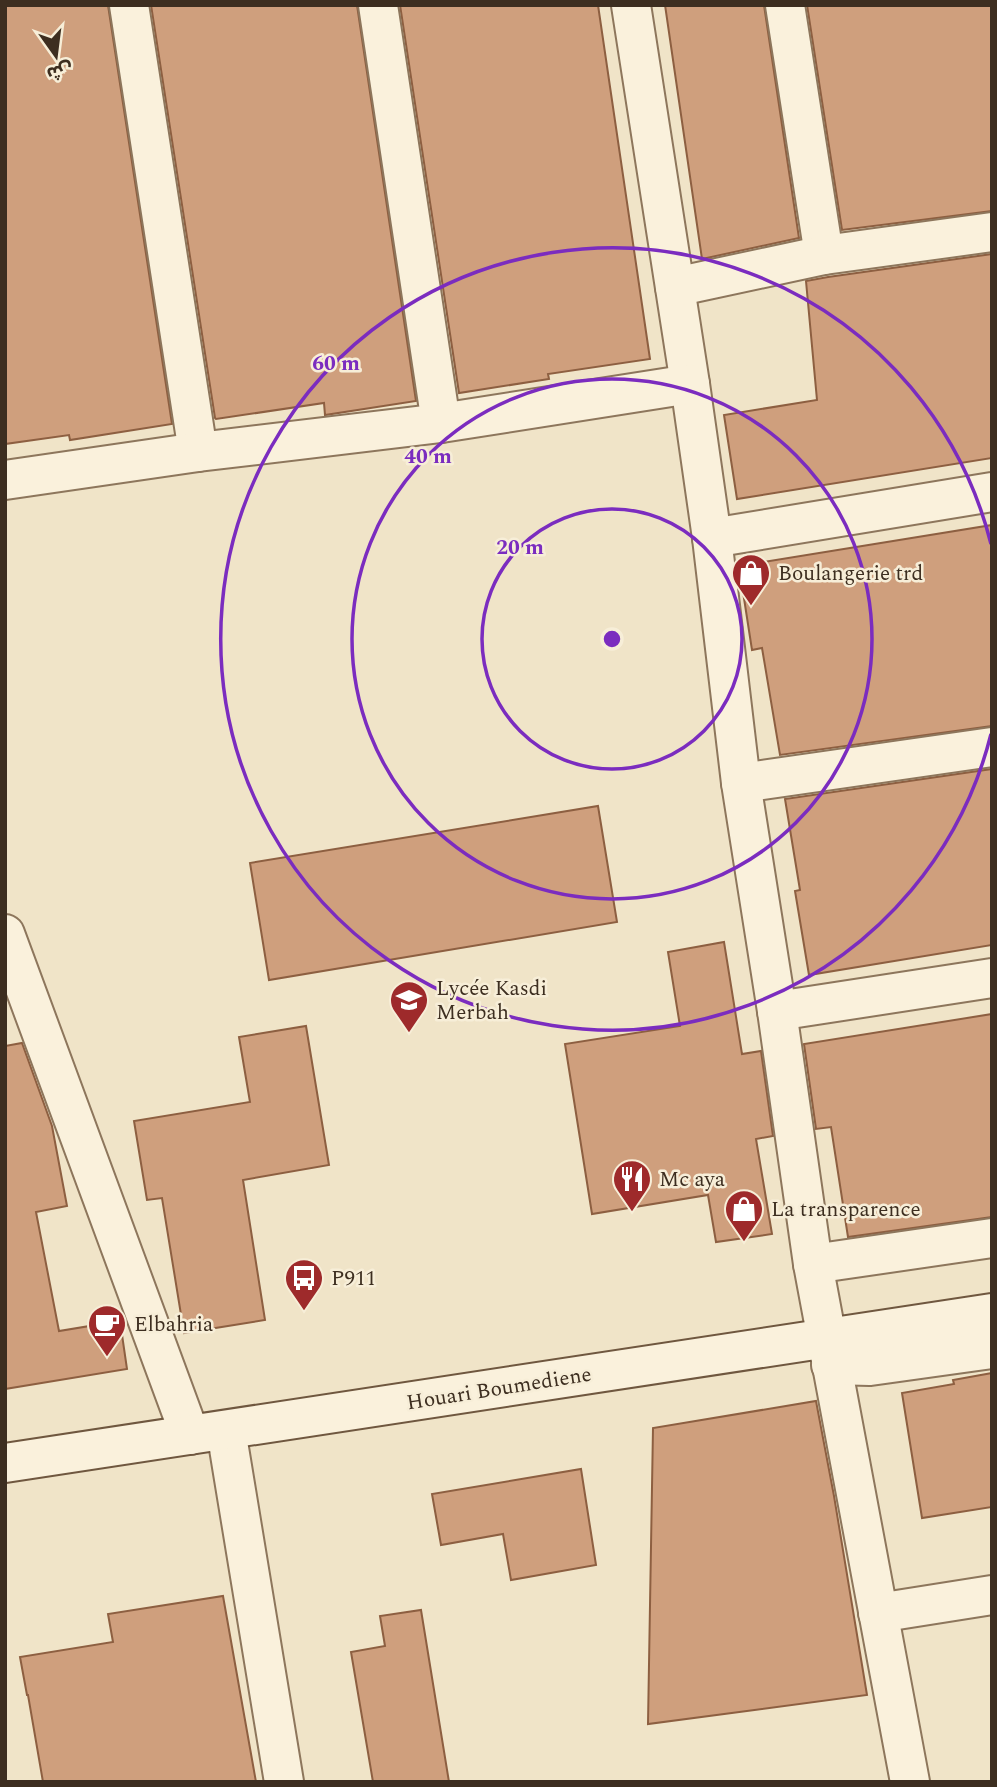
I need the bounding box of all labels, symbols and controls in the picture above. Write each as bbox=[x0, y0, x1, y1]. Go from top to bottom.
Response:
north arrow bbox=[21, 21, 91, 91]
text: ش bbox=[44, 54, 76, 88]
text: 60 m bbox=[312, 348, 360, 380]
text: 40 m bbox=[404, 441, 452, 473]
text: 20 m bbox=[496, 532, 544, 564]
shop icon: Boulangerie trd bbox=[730, 552, 772, 607]
place label: Boulangerie trd bbox=[778, 558, 923, 590]
centre of rings bbox=[600, 627, 624, 651]
place label: Lycée Kasdi Merbah bbox=[436, 973, 547, 1029]
school or university icon: Lycée Kasdi Merbah bbox=[388, 979, 430, 1034]
restaurant icon: Mc aya bbox=[611, 1158, 653, 1213]
place label: Mc aya bbox=[659, 1164, 726, 1196]
shop icon: La transparence bbox=[723, 1188, 765, 1243]
place label: La transparence bbox=[771, 1194, 921, 1226]
bus stop icon: P911 bbox=[283, 1257, 325, 1312]
place label: P911 bbox=[331, 1263, 376, 1295]
cafe icon: Elbahria bbox=[86, 1303, 128, 1358]
place label: Elbahria bbox=[134, 1309, 214, 1341]
street label: Houari Boumediene bbox=[404, 1359, 594, 1419]

